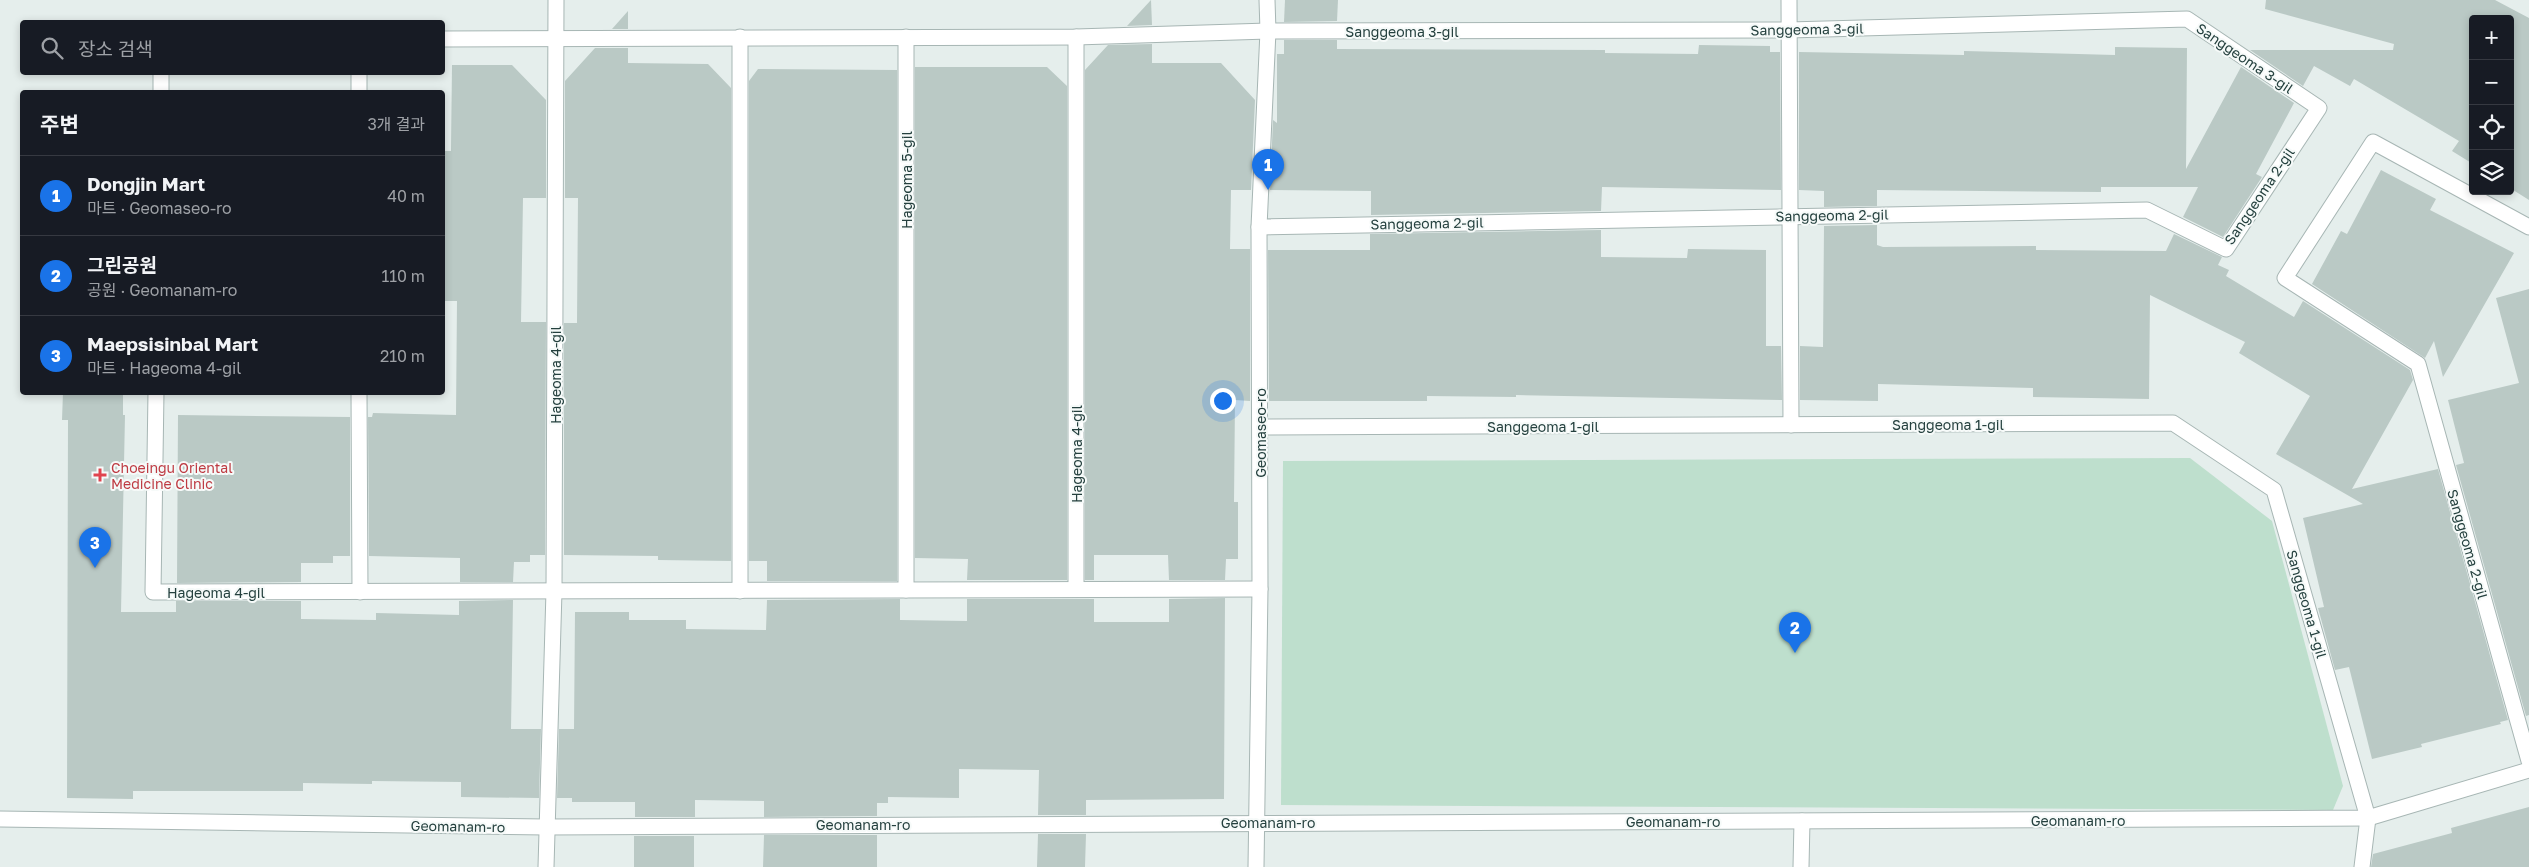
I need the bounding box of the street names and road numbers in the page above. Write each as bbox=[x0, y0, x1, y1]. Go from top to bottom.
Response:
street label: Sanggeoma 3-gil bbox=[2193, 19, 2297, 97]
street label: Sanggeoma 3-gil bbox=[1750, 20, 1864, 38]
street label: Sanggeoma 3-gil bbox=[1345, 23, 1459, 40]
street label: Hageoma 5-gil bbox=[898, 131, 915, 229]
street label: Sanggeoma 2-gil bbox=[2220, 144, 2298, 248]
street label: Sanggeoma 2-gil bbox=[1775, 206, 1889, 224]
street label: Sanggeoma 2-gil bbox=[1370, 214, 1484, 232]
street label: Hageoma 4-gil bbox=[547, 326, 564, 424]
street label: Geomaseo-ro bbox=[1252, 388, 1269, 478]
street label: Hageoma 4-gil bbox=[1068, 405, 1085, 503]
street label: Sanggeoma 1-gil bbox=[1892, 416, 2004, 433]
street label: Sanggeoma 1-gil bbox=[1487, 418, 1599, 435]
street label: Sanggeoma 2-gil bbox=[2444, 487, 2492, 601]
street label: Sanggeoma 1-gil bbox=[2283, 548, 2331, 660]
street label: Hageoma 4-gil bbox=[167, 584, 265, 601]
street label: Geomanam-ro bbox=[2031, 812, 2125, 829]
street label: Geomanam-ro bbox=[1626, 813, 1720, 830]
street label: Geomanam-ro bbox=[1221, 814, 1315, 831]
street label: Geomanam-ro bbox=[816, 816, 910, 833]
street label: Geomanam-ro bbox=[411, 817, 505, 835]

